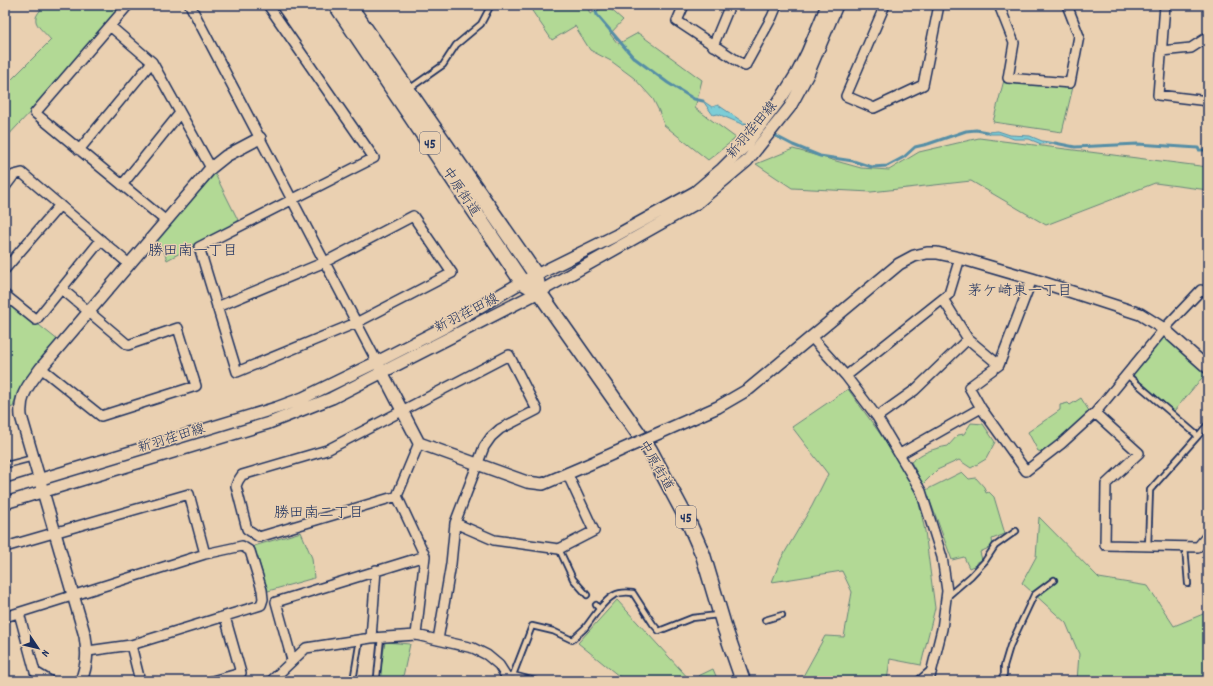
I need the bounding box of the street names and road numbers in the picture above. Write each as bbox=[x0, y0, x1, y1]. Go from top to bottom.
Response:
street label: 新羽荏田線 bbox=[722, 97, 783, 164]
road number: 45 bbox=[420, 132, 440, 154]
street label: 中原街道 bbox=[436, 163, 484, 221]
street label: 新羽荏田線 bbox=[431, 289, 503, 339]
street label: 新羽荏田線 bbox=[135, 419, 208, 459]
street label: 中原街道 bbox=[633, 437, 678, 495]
road number: 45 bbox=[676, 506, 696, 528]

